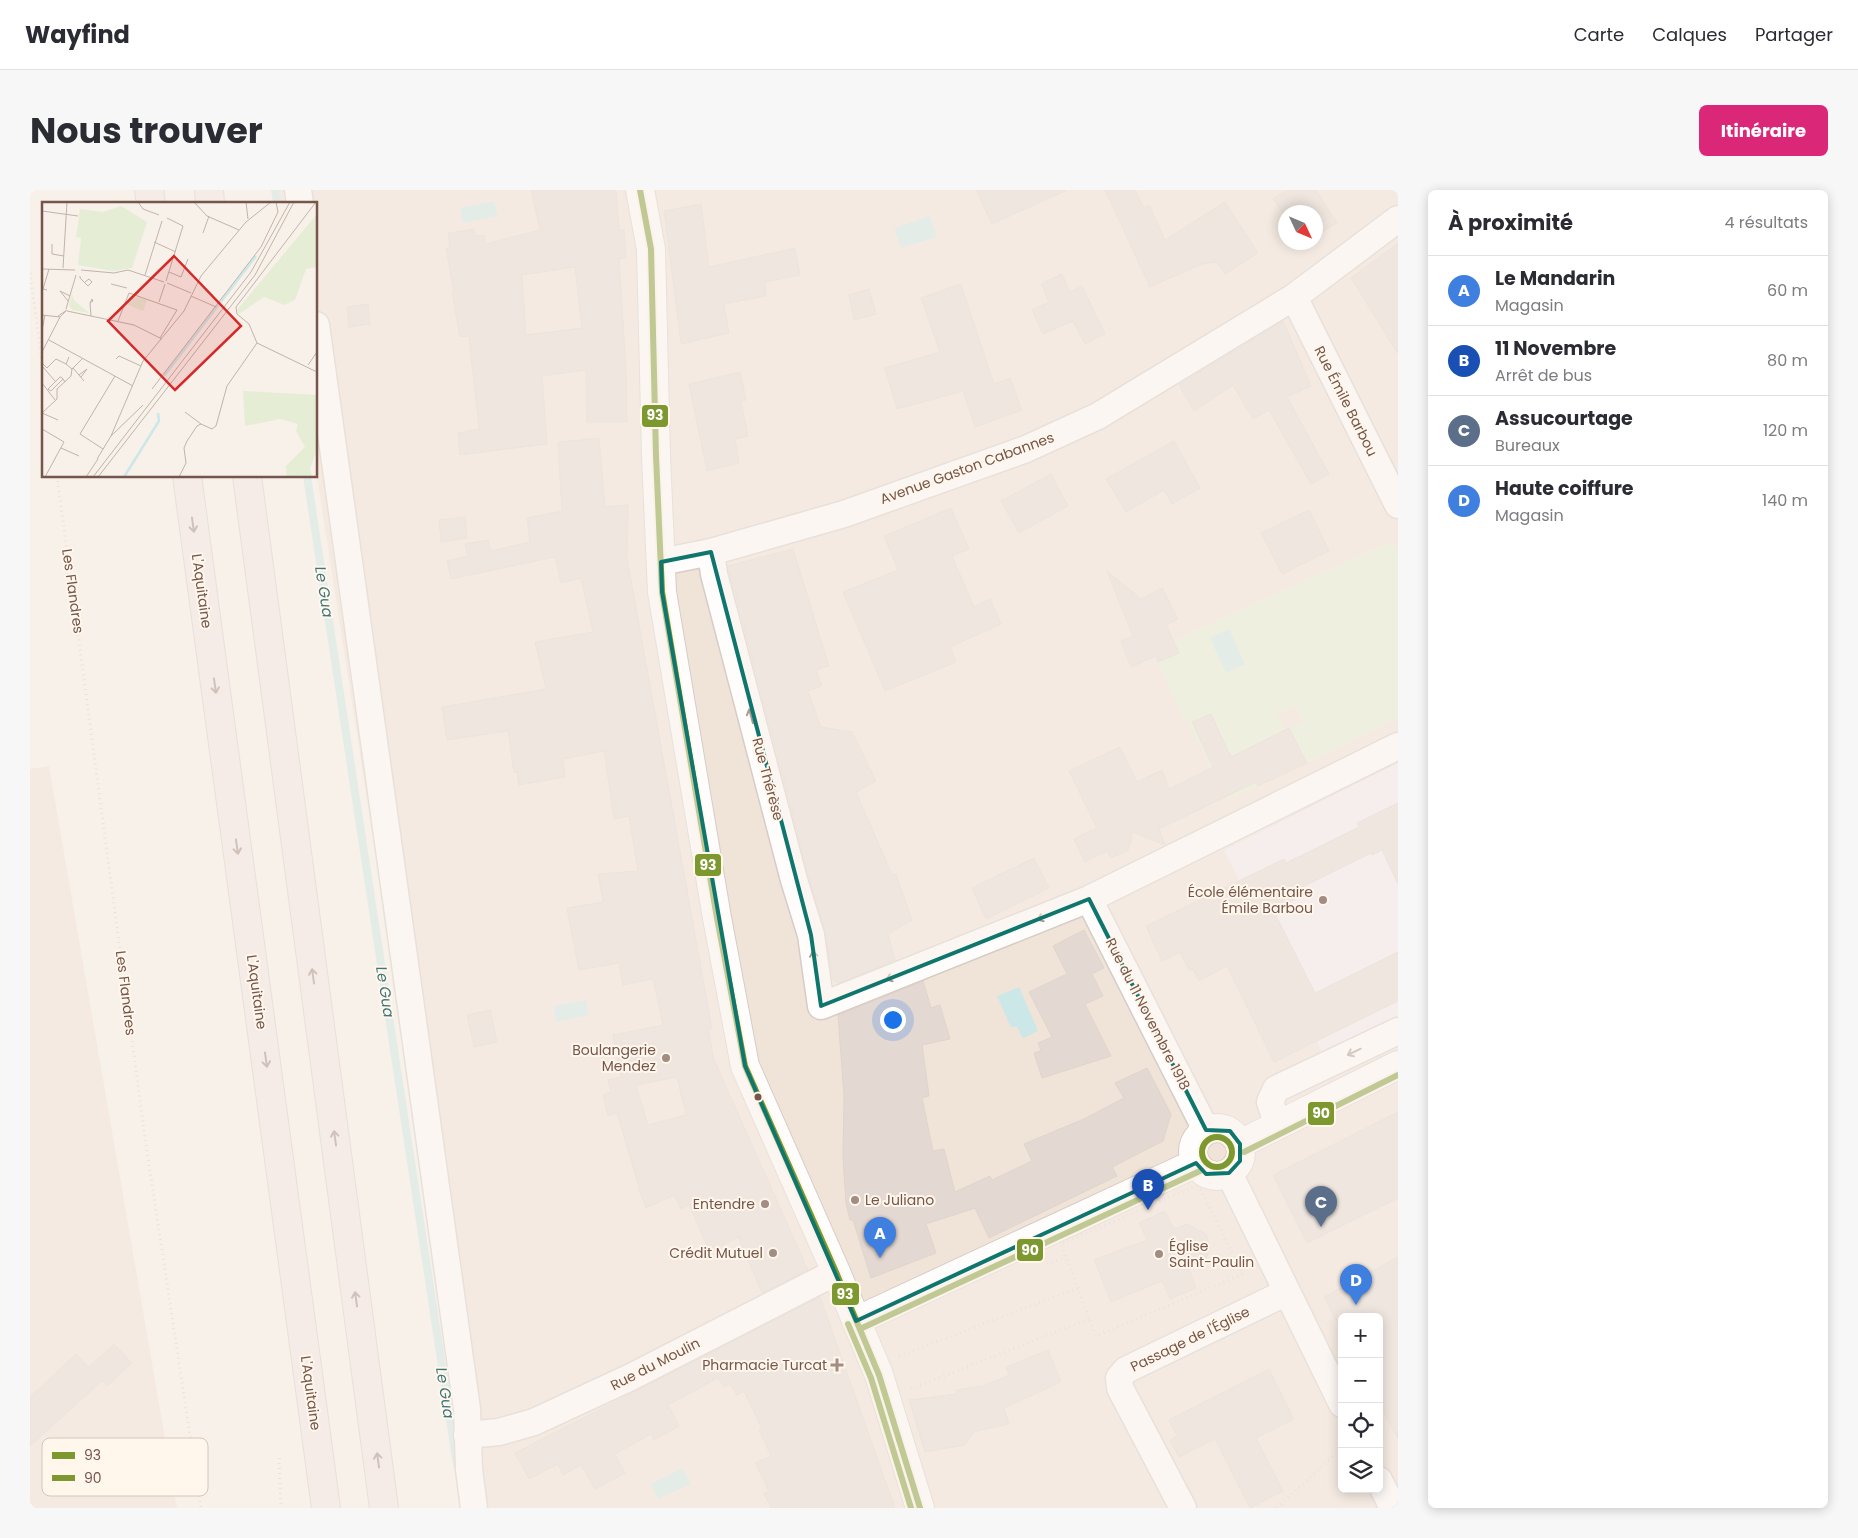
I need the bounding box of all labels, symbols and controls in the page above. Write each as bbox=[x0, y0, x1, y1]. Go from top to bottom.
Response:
text: Wayfind bbox=[25, 18, 130, 51]
text: Carte bbox=[1574, 22, 1624, 47]
text: Calques bbox=[1652, 22, 1727, 47]
text: Partager bbox=[1755, 22, 1833, 47]
button: Itinéraire bbox=[1699, 105, 1828, 156]
text: Nous trouver bbox=[30, 106, 263, 155]
inset map bbox=[42, 202, 318, 478]
north arrow bbox=[1278, 205, 1323, 250]
text: À proximité bbox=[1448, 208, 1573, 237]
text: 4 résultats bbox=[1724, 211, 1808, 234]
text: Le Mandarin bbox=[1495, 265, 1615, 292]
text: A bbox=[1458, 279, 1470, 302]
text: 60 m bbox=[1767, 279, 1808, 302]
text: Magasin bbox=[1495, 294, 1564, 317]
text: 11 Novembre bbox=[1495, 335, 1616, 362]
street label: Rue Émile Barbou bbox=[1310, 342, 1382, 460]
text: B bbox=[1459, 349, 1469, 372]
text: 80 m bbox=[1767, 349, 1808, 372]
text: Arrêt de bus bbox=[1495, 364, 1592, 387]
line badge: 93 bbox=[641, 404, 669, 428]
text: 93 bbox=[646, 405, 664, 425]
text: Assucourtage bbox=[1495, 405, 1633, 432]
text: C bbox=[1458, 419, 1470, 442]
text: 120 m bbox=[1763, 419, 1808, 442]
street label: Avenue Gaston Cabannes bbox=[877, 427, 1057, 509]
text: Bureaux bbox=[1495, 434, 1560, 457]
text: Haute coiffure bbox=[1495, 475, 1634, 502]
text: D bbox=[1458, 489, 1470, 512]
text: 140 m bbox=[1762, 489, 1808, 512]
text: Magasin bbox=[1495, 504, 1564, 527]
one-way arrow bbox=[188, 516, 198, 532]
street label: Les Flandres bbox=[57, 547, 89, 635]
street label: L'Aquitaine bbox=[187, 552, 217, 630]
water label: Le Gua bbox=[310, 565, 339, 619]
one-way arrow bbox=[210, 677, 220, 693]
one-way arrow bbox=[746, 709, 756, 725]
street label: Rue Thérèse bbox=[747, 735, 789, 823]
one-way arrow bbox=[232, 838, 242, 854]
line badge: 93 bbox=[694, 853, 722, 877]
text: 93 bbox=[699, 855, 717, 875]
place label: École élémentaire Émile Barbou bbox=[1188, 882, 1313, 918]
marker: École élémentaire Émile Barbou bbox=[1317, 894, 1329, 906]
one-way arrow bbox=[1037, 913, 1052, 922]
street label: Rue du 11 Novembre 1918 bbox=[1101, 935, 1195, 1094]
street label: Les Flandres bbox=[111, 949, 141, 1037]
one-way arrow bbox=[809, 950, 819, 966]
street label: L'Aquitaine bbox=[242, 953, 272, 1031]
water label: Le Gua bbox=[371, 965, 400, 1019]
one-way arrow bbox=[308, 969, 318, 985]
one-way arrow bbox=[886, 973, 901, 982]
your location bbox=[880, 1007, 906, 1033]
place label: Boulangerie Mendez bbox=[572, 1040, 656, 1076]
one-way arrow bbox=[1347, 1048, 1362, 1058]
one-way arrow bbox=[261, 1051, 271, 1067]
marker: Boulangerie Mendez bbox=[660, 1052, 672, 1064]
unlabelled marker bbox=[753, 1092, 763, 1102]
line badge: 90 bbox=[1307, 1101, 1335, 1126]
text: 90 bbox=[1312, 1103, 1330, 1123]
one-way arrow bbox=[330, 1130, 340, 1146]
pin: B bbox=[1132, 1169, 1164, 1210]
pin: C bbox=[1305, 1186, 1337, 1227]
place label: Le Juliano bbox=[865, 1190, 934, 1210]
place label: Entendre bbox=[693, 1194, 755, 1214]
marker: Le Juliano bbox=[849, 1194, 861, 1206]
marker: Entendre bbox=[759, 1198, 771, 1210]
pin: A bbox=[864, 1217, 896, 1258]
place label: Église Saint-Paulin bbox=[1169, 1236, 1254, 1272]
line badge: 90 bbox=[1016, 1238, 1044, 1262]
text: 90 bbox=[1021, 1240, 1039, 1260]
place label: Crédit Mutuel bbox=[669, 1243, 763, 1263]
marker: Crédit Mutuel bbox=[767, 1247, 779, 1259]
marker: Église Saint-Paulin bbox=[1153, 1248, 1165, 1260]
pin: D bbox=[1340, 1264, 1372, 1305]
line badge: 93 bbox=[831, 1282, 860, 1306]
text: 93 bbox=[836, 1284, 854, 1304]
one-way arrow bbox=[351, 1291, 361, 1307]
street label: Passage de l'Église bbox=[1127, 1301, 1253, 1377]
map controls bbox=[1338, 1313, 1383, 1493]
button: + bbox=[1338, 1313, 1383, 1358]
street label: Rue du Moulin bbox=[607, 1333, 703, 1395]
street label: L'Aquitaine bbox=[296, 1354, 326, 1432]
place label: Pharmacie Turcat bbox=[702, 1355, 827, 1375]
button: − bbox=[1338, 1358, 1383, 1403]
marker: Pharmacie Turcat bbox=[831, 1359, 843, 1371]
water label: Le Gua bbox=[431, 1366, 460, 1420]
button: locate bbox=[1338, 1403, 1383, 1448]
legend bbox=[42, 1438, 208, 1496]
text: 93 bbox=[84, 1445, 101, 1465]
button: layers bbox=[1338, 1448, 1383, 1493]
one-way arrow bbox=[372, 1452, 382, 1468]
text: 90 bbox=[84, 1468, 102, 1488]

